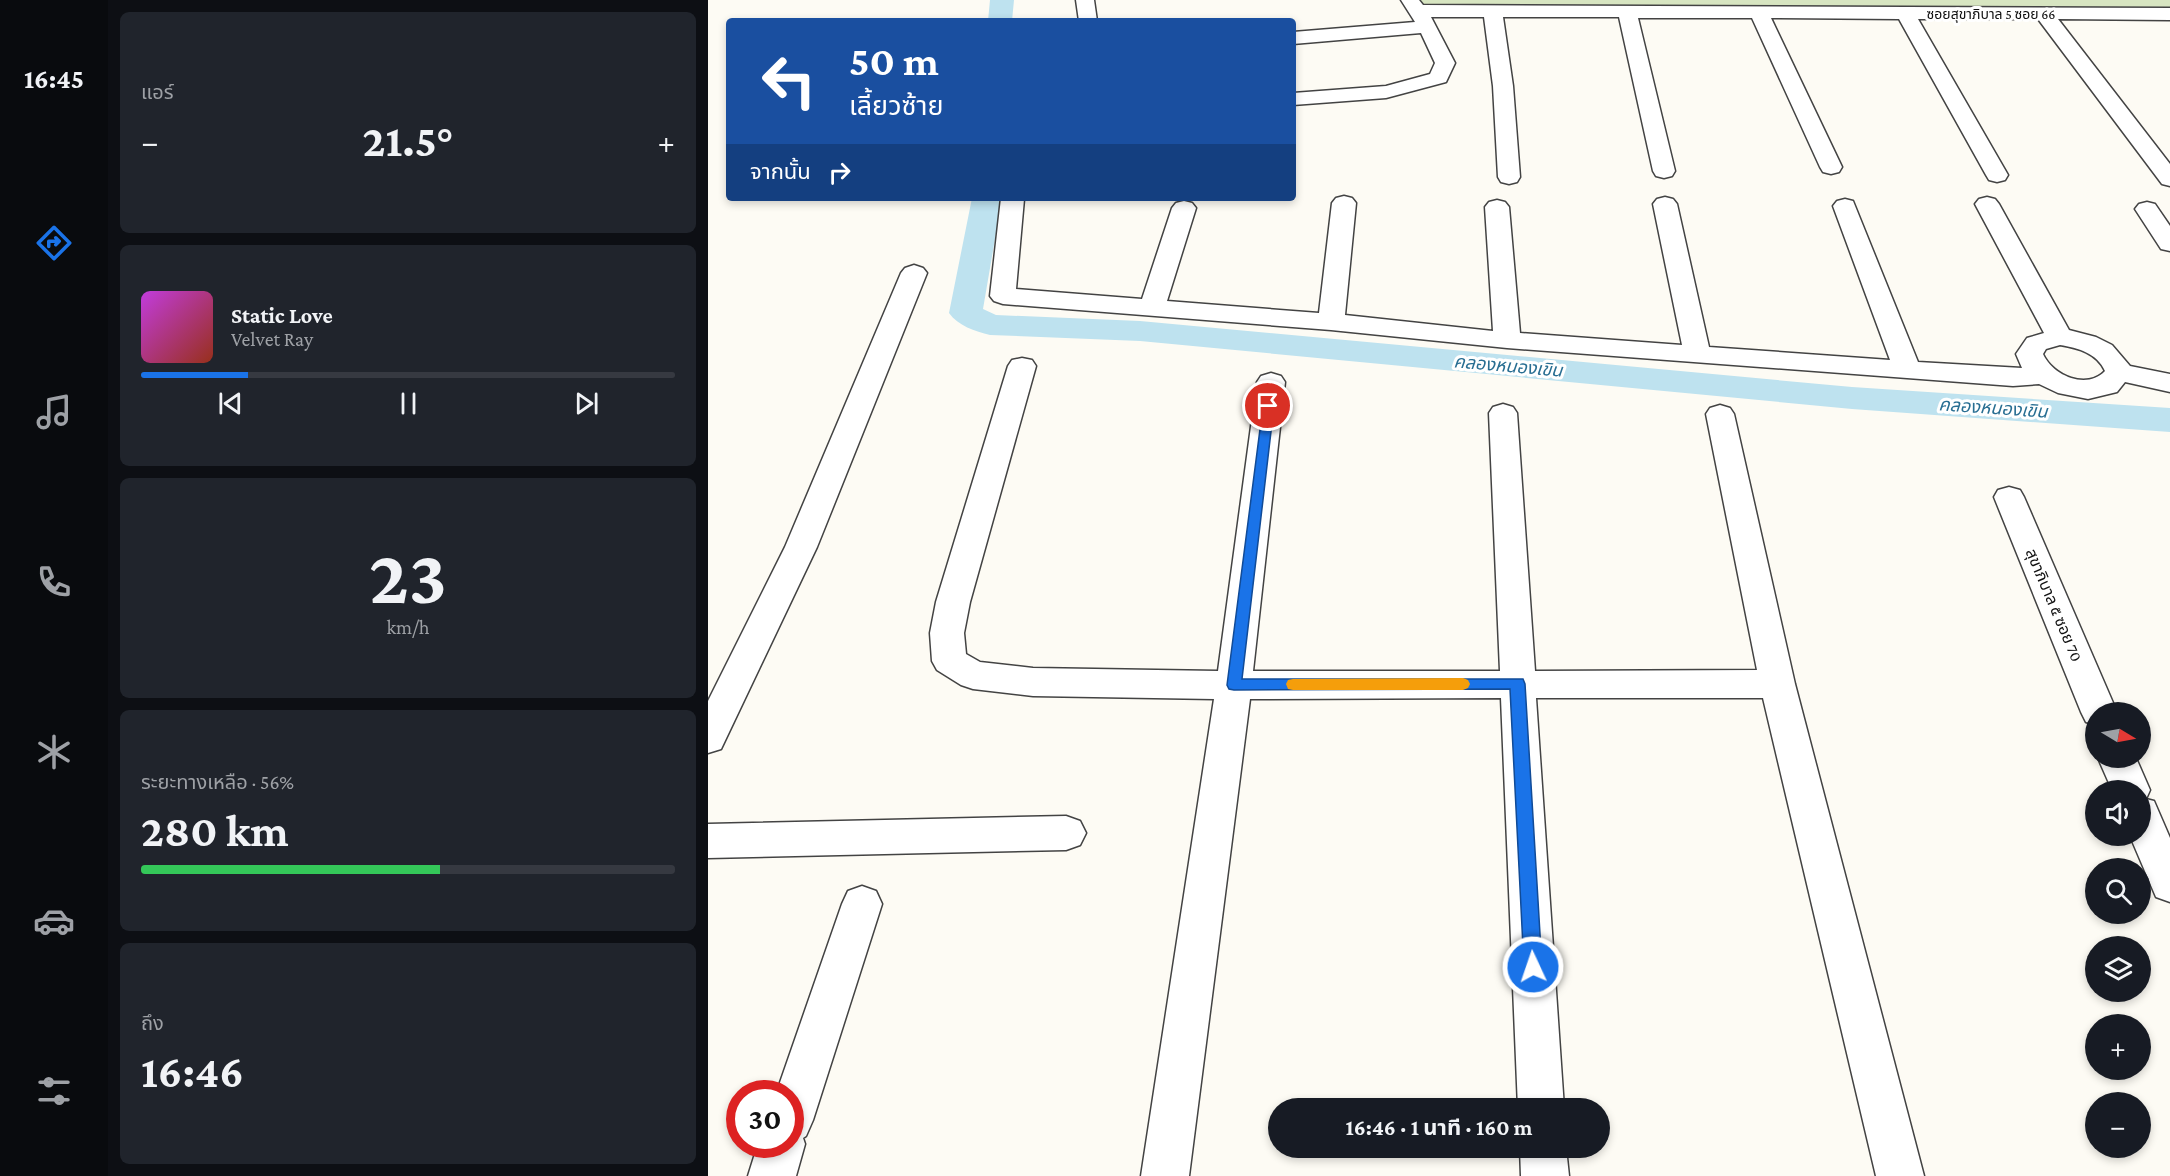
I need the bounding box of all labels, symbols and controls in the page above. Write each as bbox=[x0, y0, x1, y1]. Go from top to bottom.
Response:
street label: ซอยสุขาภิบาล 5 ซอย 66 bbox=[1927, 6, 2055, 23]
text: 50 m bbox=[849, 37, 939, 84]
icon: left bbox=[750, 42, 828, 120]
text: 16:45 bbox=[24, 64, 84, 94]
text: แอร์ bbox=[141, 81, 173, 103]
text: เลี้ยวซ้าย bbox=[849, 91, 943, 121]
text: 21.5° bbox=[363, 116, 453, 166]
text: − bbox=[141, 123, 158, 160]
text: + bbox=[658, 123, 675, 160]
icon: right bbox=[823, 156, 856, 189]
text: จากนั้น bbox=[750, 159, 811, 184]
icon: directions bbox=[33, 222, 75, 264]
text: Static Love bbox=[231, 303, 333, 328]
text: Velvet Ray bbox=[231, 328, 313, 350]
water label: คลองหนองเขิน bbox=[1453, 351, 1564, 381]
pin bbox=[1242, 380, 1293, 431]
icon: previous bbox=[214, 387, 247, 420]
icon: pause bbox=[392, 387, 425, 420]
icon: next bbox=[570, 387, 603, 420]
icon: arrive bbox=[1251, 389, 1284, 422]
icon: music bbox=[33, 391, 75, 433]
water label: คลองหนองเขิน bbox=[1938, 394, 2049, 422]
text: 23 bbox=[369, 533, 447, 620]
street label: สุขาภิบาล ๕ ซอย 70 bbox=[2022, 546, 2085, 664]
icon: phone bbox=[33, 561, 75, 603]
text: km/h bbox=[386, 616, 430, 638]
north arrow bbox=[2085, 702, 2151, 768]
map controls bbox=[2085, 702, 2151, 1158]
icon: climate bbox=[33, 731, 75, 773]
text: ระยะทางเหลือ · 56% bbox=[141, 771, 294, 793]
button: sound bbox=[2085, 780, 2151, 846]
text: 280 km bbox=[141, 806, 289, 856]
button: search bbox=[2085, 858, 2151, 924]
icon: car bbox=[33, 900, 75, 942]
position arrow bbox=[1501, 935, 1565, 999]
button: layers bbox=[2085, 936, 2151, 1002]
text: ถึง bbox=[141, 1012, 164, 1034]
button: + bbox=[2085, 1014, 2151, 1080]
text: 16:46 bbox=[141, 1047, 244, 1097]
icon: filters bbox=[33, 1070, 75, 1112]
speed limit sign: 30 bbox=[726, 1080, 804, 1158]
button: − bbox=[2085, 1092, 2151, 1158]
text: 16:46 · 1 นาที · 160 m bbox=[1346, 1115, 1532, 1140]

